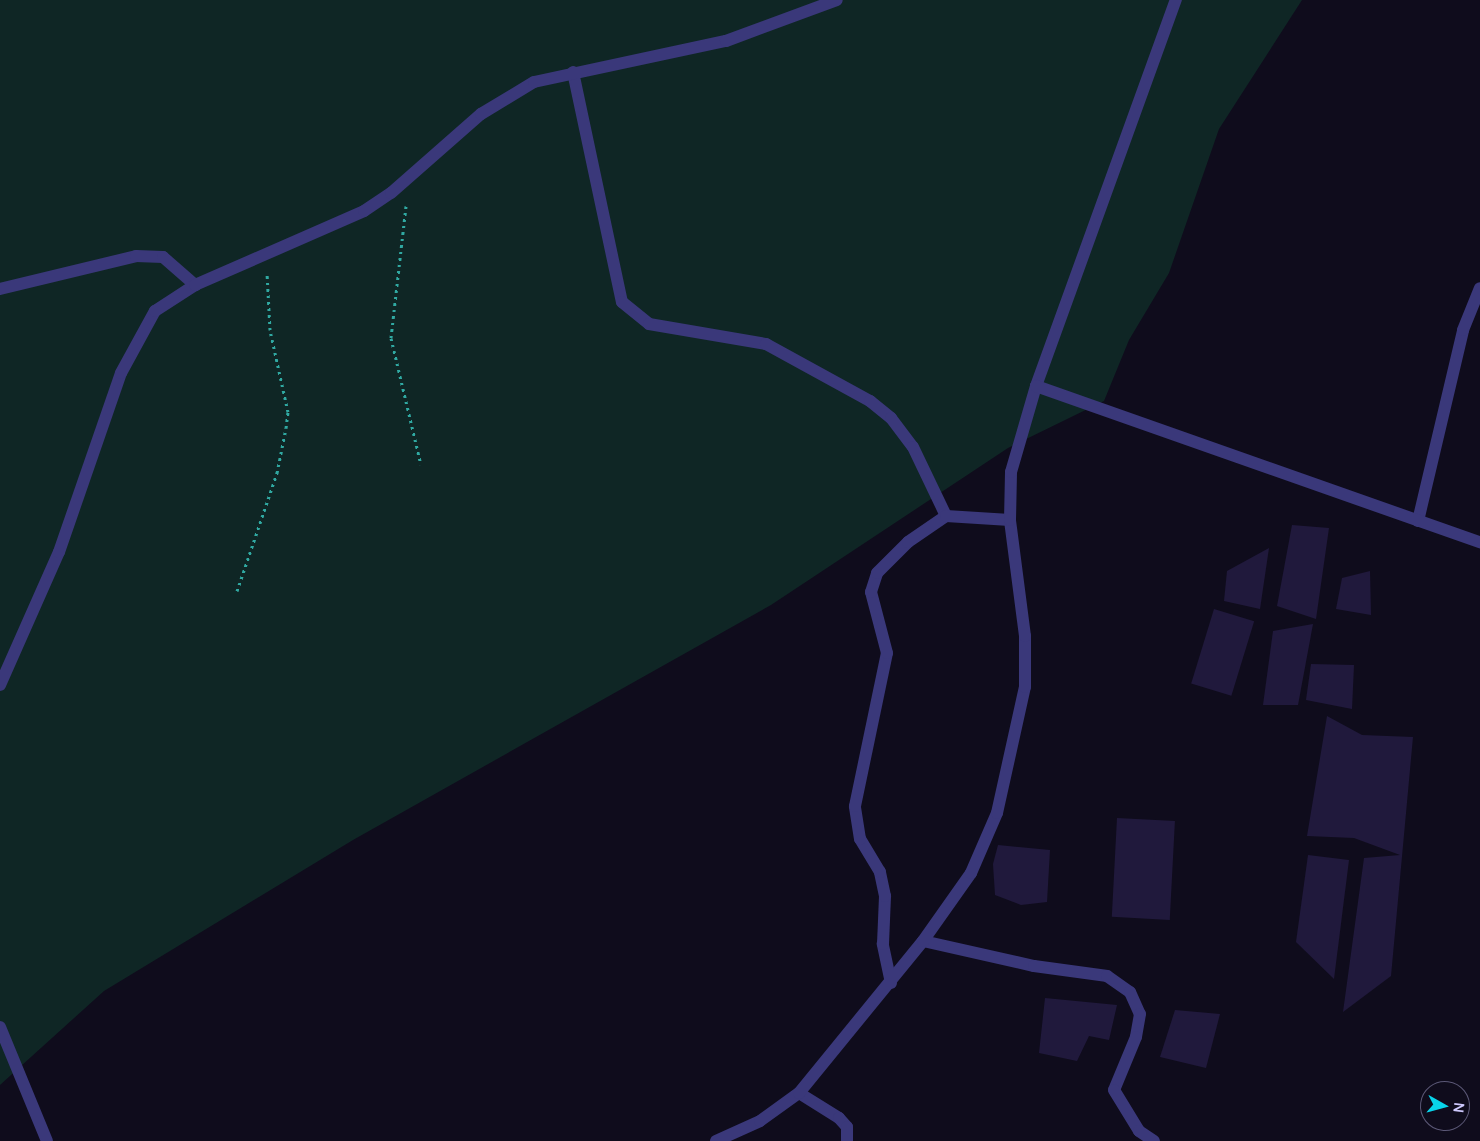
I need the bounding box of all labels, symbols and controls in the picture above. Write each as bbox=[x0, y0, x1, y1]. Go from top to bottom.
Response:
north arrow bbox=[1420, 1081, 1470, 1131]
text: N bbox=[1449, 1102, 1469, 1114]

